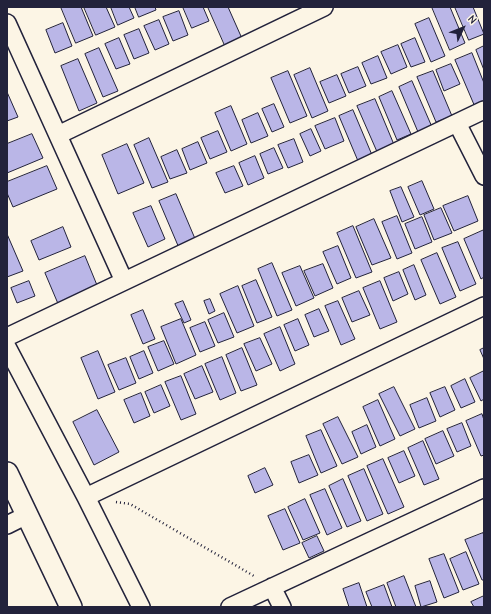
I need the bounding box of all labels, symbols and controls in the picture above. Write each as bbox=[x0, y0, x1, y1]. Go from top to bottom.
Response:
north arrow bbox=[443, 8, 483, 48]
text: N bbox=[465, 12, 479, 27]

